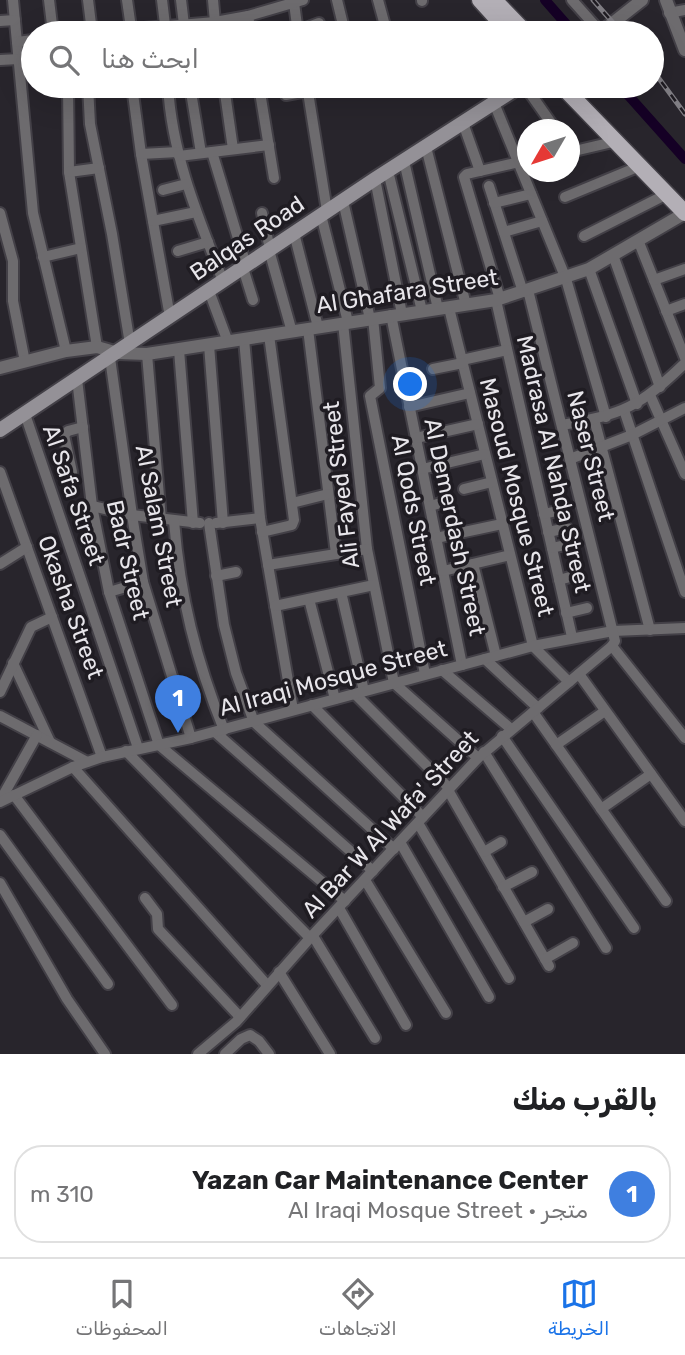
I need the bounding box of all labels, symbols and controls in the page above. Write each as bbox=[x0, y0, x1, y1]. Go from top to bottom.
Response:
search box bbox=[21, 21, 664, 98]
icon: search bbox=[45, 41, 83, 79]
text: ابحث هنا bbox=[101, 44, 199, 75]
north arrow bbox=[517, 119, 580, 182]
street label: Balqas Road bbox=[184, 190, 310, 286]
street label: Al Ghafara Street bbox=[314, 263, 500, 319]
street label: Madrasa Al Nahda Street bbox=[511, 333, 597, 595]
your location bbox=[393, 367, 427, 401]
street label: Masoud Mosque Street bbox=[474, 375, 560, 619]
street label: Naser Street bbox=[561, 388, 621, 524]
street label: Ali Fayed Street bbox=[317, 400, 365, 570]
street label: Al Demerdash Street bbox=[418, 416, 492, 638]
street label: Al Safa Street bbox=[37, 421, 111, 569]
street label: Al Qods Street bbox=[386, 432, 442, 588]
street label: Al Salam Street bbox=[130, 443, 188, 609]
street label: Badr Street bbox=[101, 497, 155, 623]
street label: Okasha Street bbox=[32, 532, 110, 682]
street label: Al Iraqi Mosque Street bbox=[216, 634, 450, 722]
pin: 1 bbox=[155, 675, 201, 733]
street label: Al Bar W Al Wafa' Street bbox=[296, 725, 484, 923]
text: بالقرب منك bbox=[512, 1082, 657, 1118]
text: Yazan Car Maintenance Center bbox=[192, 1165, 588, 1196]
text: 310 m bbox=[30, 1180, 94, 1208]
text: 1 bbox=[626, 1180, 638, 1208]
text: متجر · Al Iraqi Mosque Street bbox=[288, 1196, 588, 1224]
tab: المحفوظات bbox=[76, 1275, 168, 1340]
tab: الاتجاهات bbox=[319, 1275, 397, 1340]
tab: الخريطة bbox=[548, 1275, 610, 1340]

